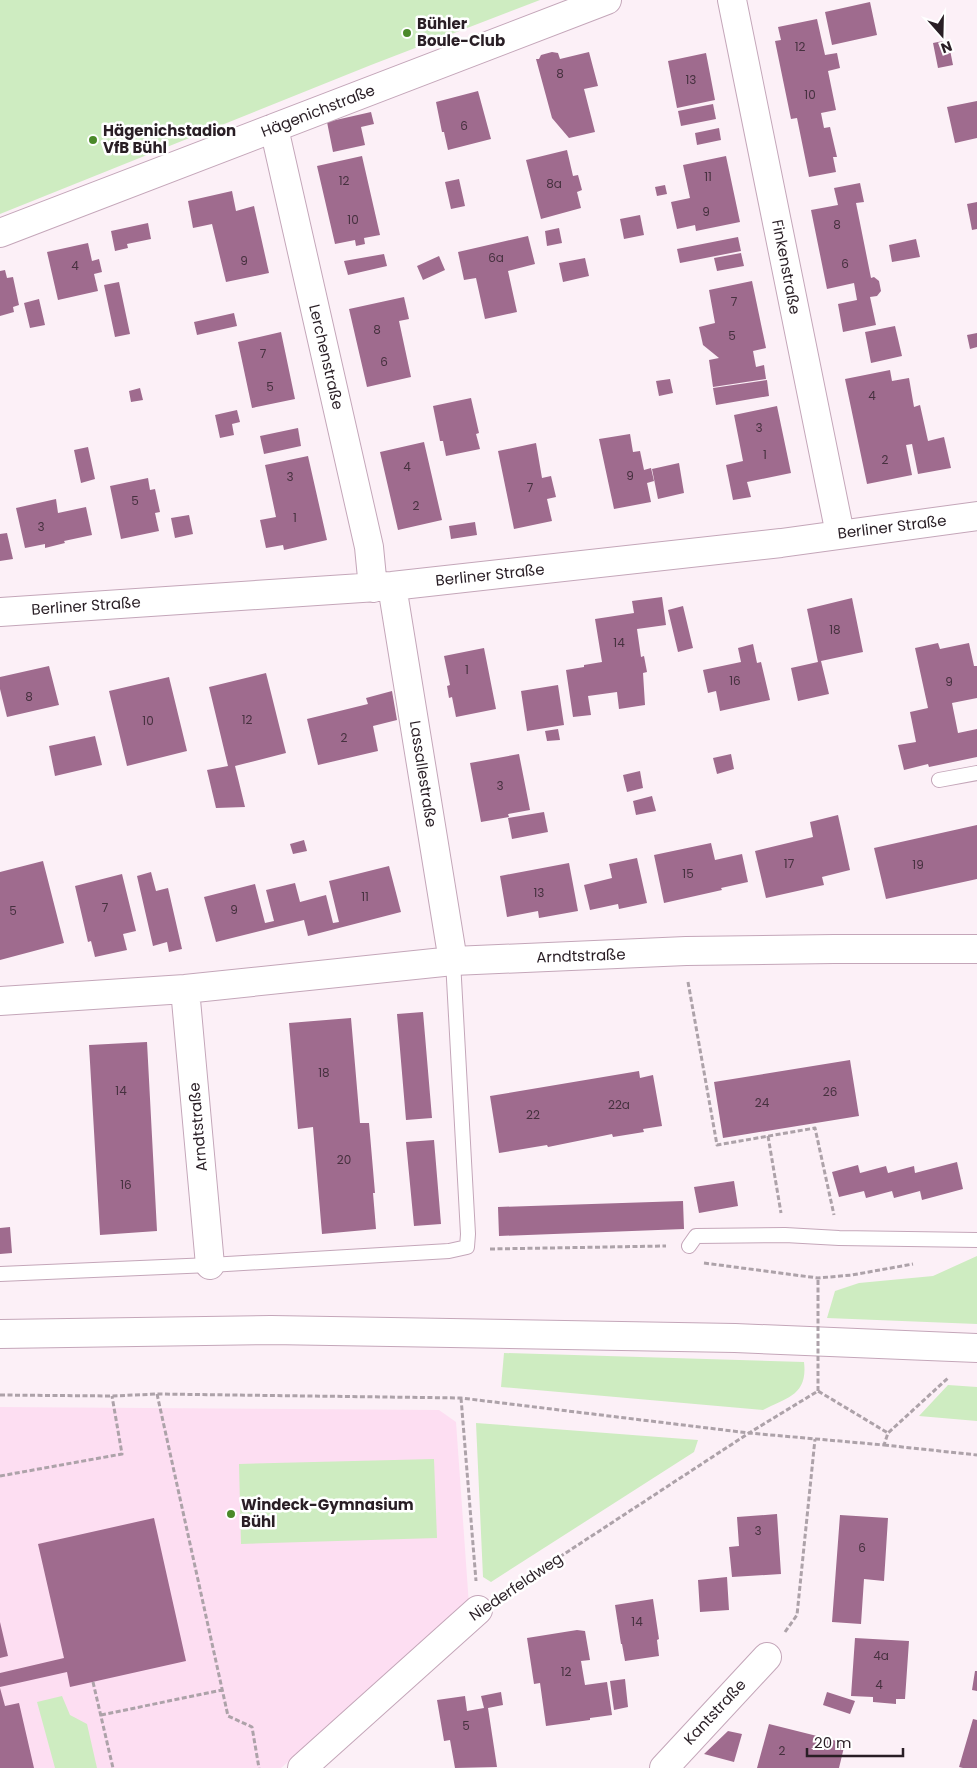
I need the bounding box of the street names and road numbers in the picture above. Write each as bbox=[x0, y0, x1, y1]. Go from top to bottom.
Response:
street label: Hägenichstraße bbox=[258, 79, 378, 142]
street label: Finkenstraße bbox=[767, 218, 806, 316]
street label: Lerchenstraße bbox=[304, 302, 349, 412]
street label: Berliner Straße bbox=[836, 509, 948, 544]
street label: Berliner Straße bbox=[434, 558, 545, 591]
street label: Berliner Straße bbox=[31, 591, 141, 620]
street label: Lassallestraße bbox=[405, 719, 442, 829]
street label: Arndtstraße bbox=[536, 943, 626, 968]
street label: Arndtstraße bbox=[183, 1082, 212, 1173]
street label: Niederfeldweg bbox=[465, 1548, 567, 1626]
street label: Kantstraße bbox=[679, 1674, 751, 1749]

